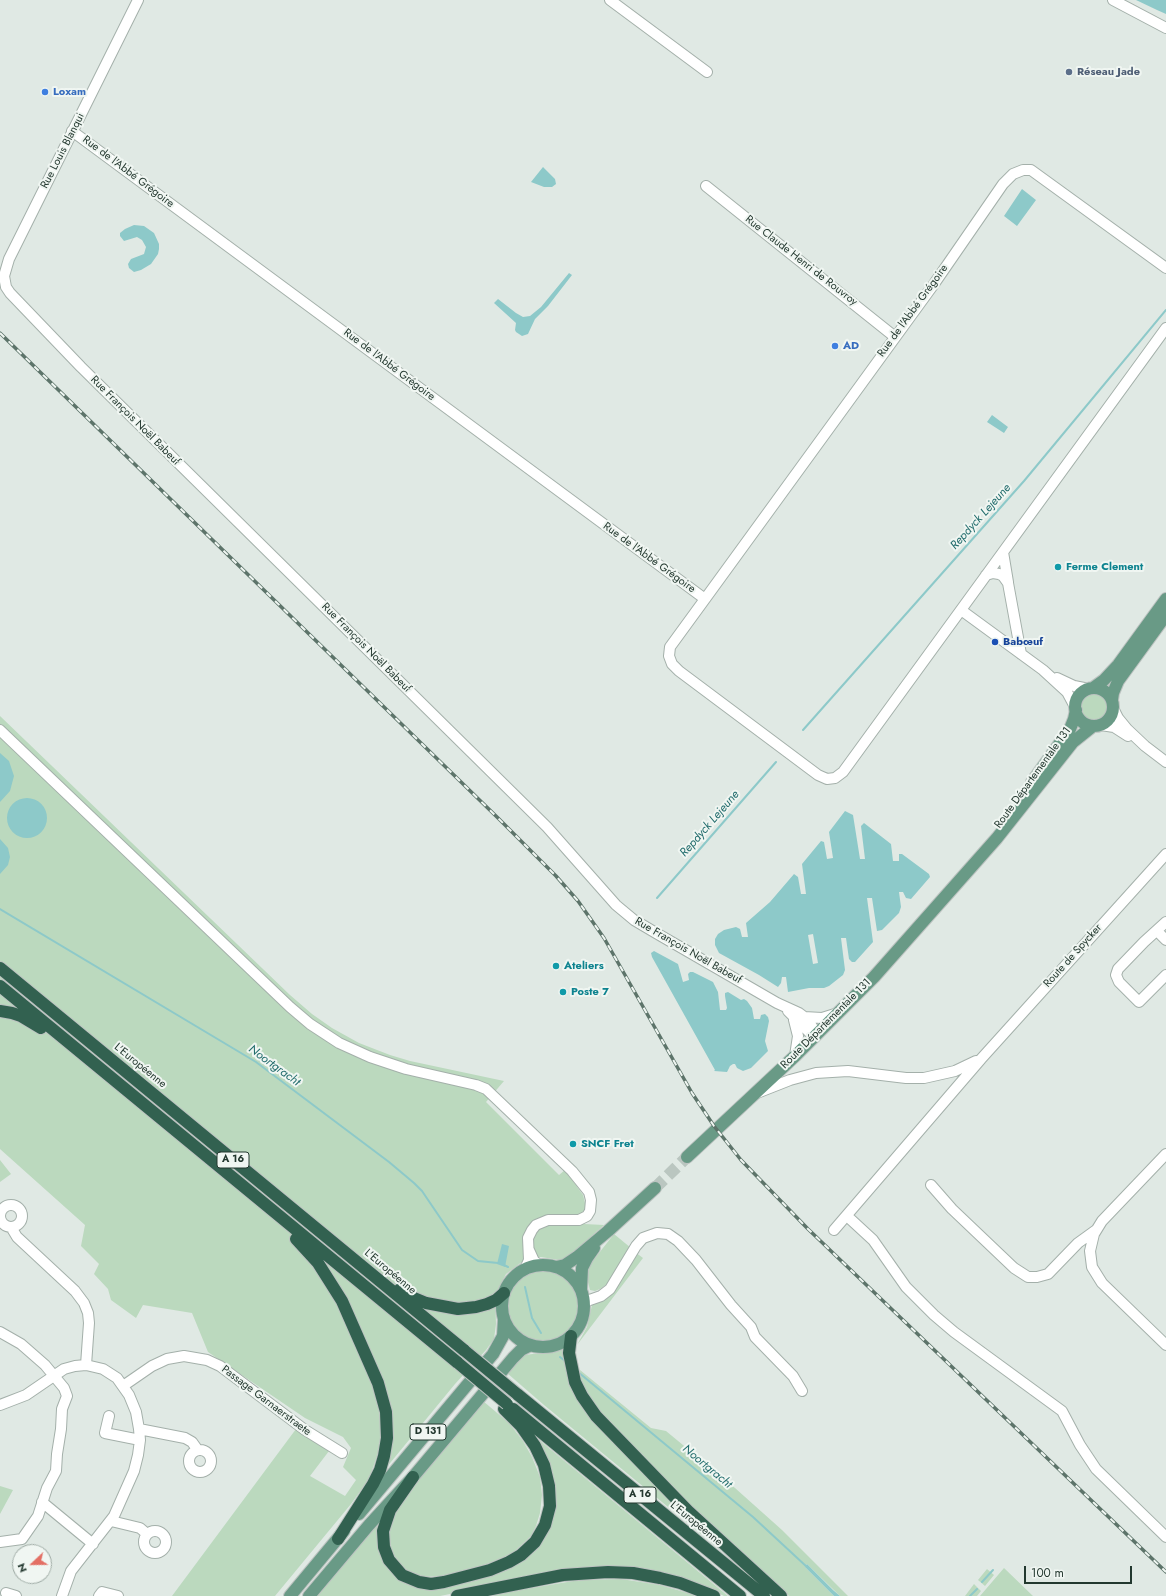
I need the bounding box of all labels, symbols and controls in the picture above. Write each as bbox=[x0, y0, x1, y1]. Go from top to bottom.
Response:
place label: Réseau Jade bbox=[1077, 65, 1140, 79]
marker: Réseau Jade bbox=[1064, 67, 1074, 77]
place label: Loxam bbox=[53, 85, 86, 99]
marker: Loxam bbox=[40, 87, 50, 97]
street label: Rue Louis Blanqui bbox=[38, 111, 88, 191]
street label: Rue de l'Abbé Grégoire bbox=[80, 133, 176, 211]
street label: Rue Claude Henri de Rouvroy bbox=[742, 213, 860, 309]
street label: Rue de l'Abbé Grégoire bbox=[875, 262, 951, 360]
street label: Rue de l'Abbé Grégoire bbox=[341, 326, 437, 404]
place label: AD bbox=[843, 339, 859, 353]
marker: AD bbox=[830, 341, 840, 351]
street label: Rue François Noël Babeuf bbox=[87, 373, 183, 469]
water label: Repdyck Lejeune bbox=[948, 481, 1014, 553]
street label: Rue de l'Abbé Grégoire bbox=[600, 520, 698, 596]
place label: Ferme Clement bbox=[1066, 560, 1143, 574]
marker: Ferme Clement bbox=[1053, 562, 1063, 572]
street label: Rue François Noël Babeuf bbox=[318, 600, 414, 696]
place label: Babœuf bbox=[1003, 635, 1043, 649]
marker: Babœuf bbox=[990, 637, 1000, 647]
street label: Route Départementale 131 bbox=[992, 725, 1074, 831]
water label: Repdyck Lejeune bbox=[677, 788, 743, 860]
street label: Rue François Noël Babeuf bbox=[632, 915, 744, 987]
street label: Route de Spycker bbox=[1041, 922, 1105, 990]
place label: Ateliers bbox=[564, 959, 604, 973]
marker: Ateliers bbox=[551, 961, 561, 971]
street label: Route Départementale 131 bbox=[778, 976, 874, 1072]
place label: Poste 7 bbox=[571, 985, 609, 999]
marker: Poste 7 bbox=[558, 987, 568, 997]
street label: L'Européenne bbox=[111, 1041, 169, 1091]
water label: Noortgracht bbox=[245, 1042, 303, 1090]
place label: SNCF Fret bbox=[581, 1137, 634, 1151]
marker: SNCF Fret bbox=[568, 1139, 578, 1149]
road number: A 16 bbox=[217, 1152, 249, 1168]
street label: L'Européenne bbox=[361, 1247, 419, 1297]
street label: Passage Garnaerstraete bbox=[219, 1363, 313, 1439]
road number: D 131 bbox=[410, 1424, 446, 1440]
water label: Noortgracht bbox=[679, 1442, 735, 1492]
road number: A 16 bbox=[624, 1487, 656, 1503]
street label: L'Européenne bbox=[667, 1499, 725, 1549]
north arrow bbox=[12, 1544, 52, 1584]
scale bar bbox=[1026, 1558, 1134, 1584]
text: N bbox=[13, 1561, 31, 1575]
text: 100 m bbox=[1031, 1564, 1064, 1582]

